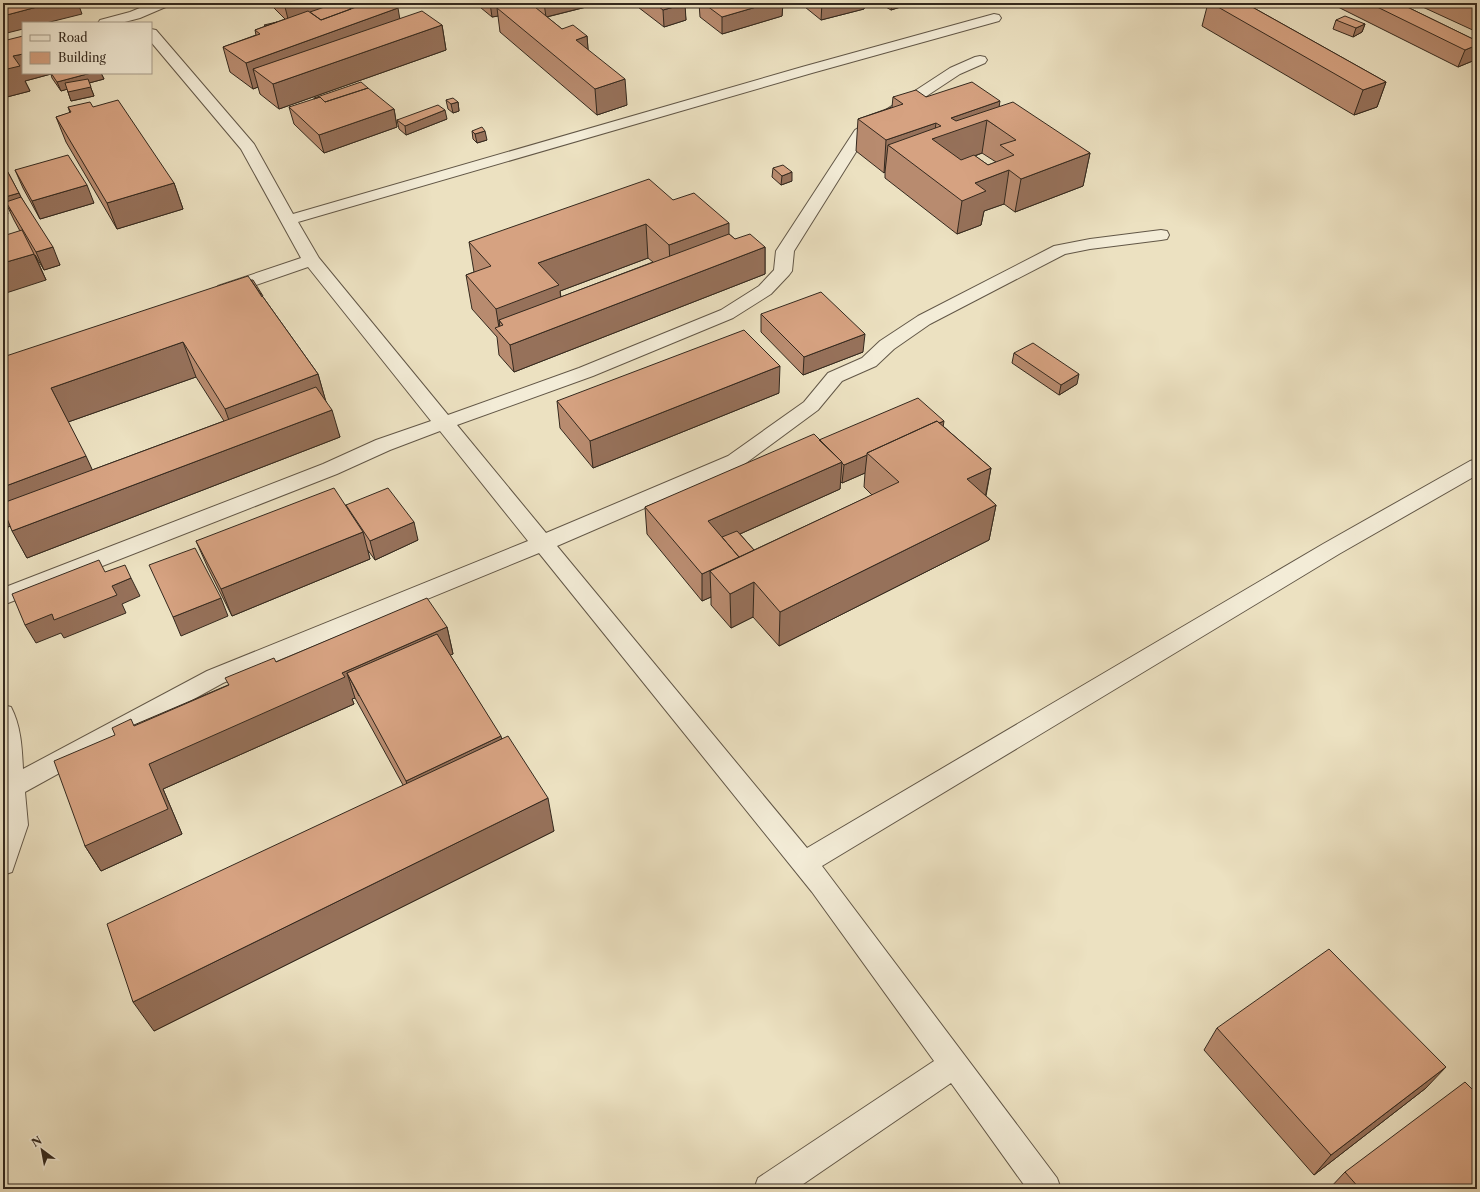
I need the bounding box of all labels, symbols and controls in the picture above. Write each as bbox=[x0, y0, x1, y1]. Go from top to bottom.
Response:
legend bbox=[22, 22, 152, 74]
text: Road bbox=[58, 30, 88, 45]
text: Building bbox=[58, 50, 106, 65]
north arrow bbox=[22, 1130, 62, 1170]
text: N bbox=[29, 1133, 45, 1150]

